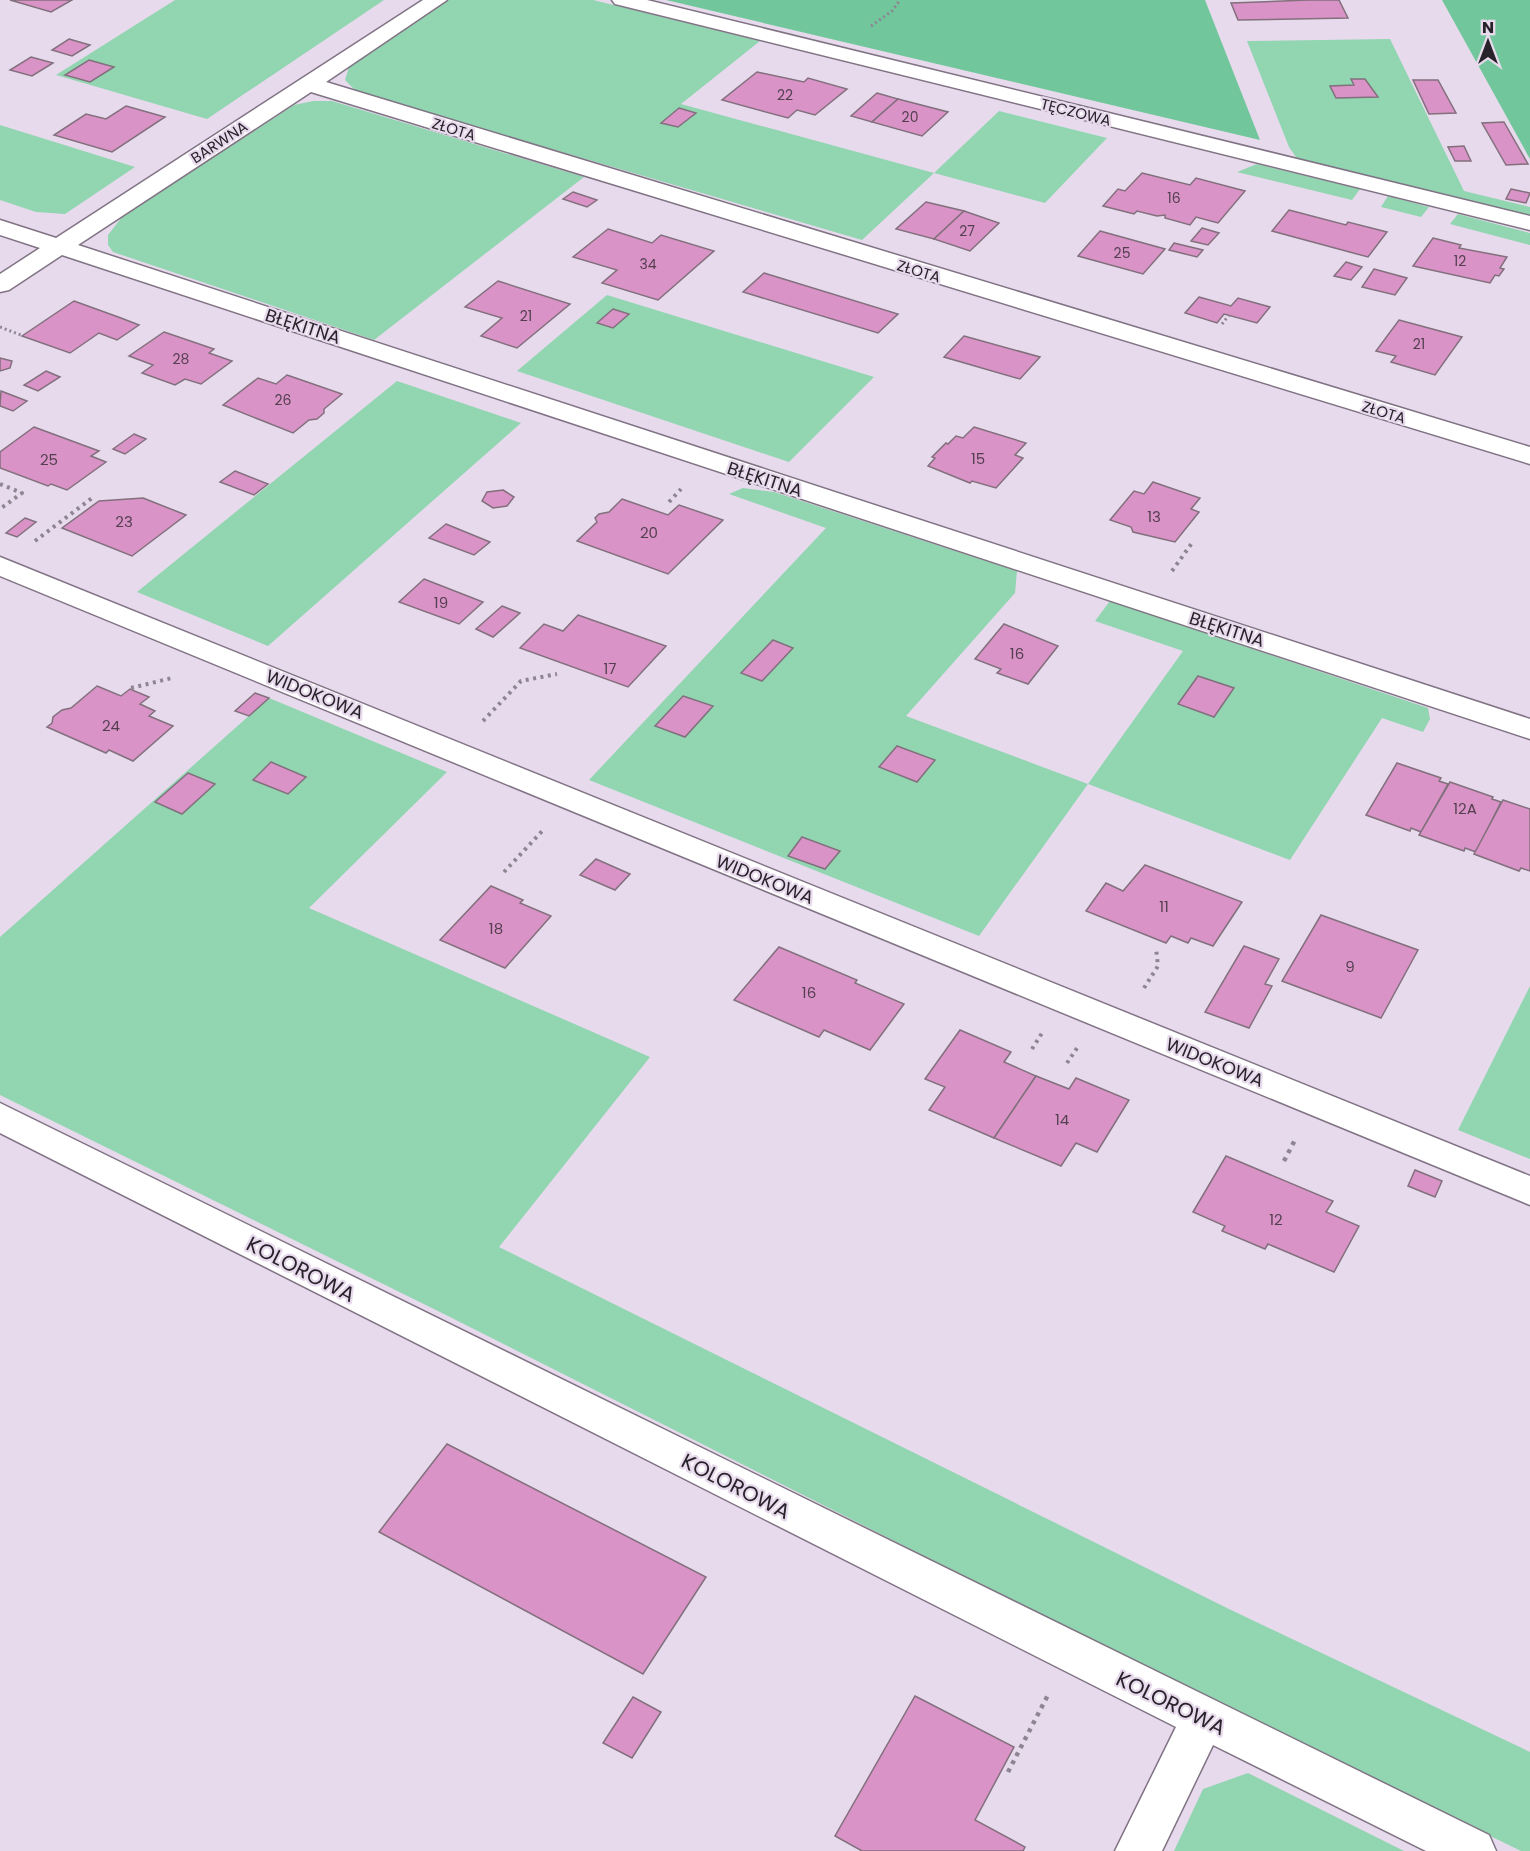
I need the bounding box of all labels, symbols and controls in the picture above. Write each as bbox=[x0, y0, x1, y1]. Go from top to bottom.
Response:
north arrow bbox=[1458, 12, 1518, 72]
text: N bbox=[1482, 16, 1494, 39]
house number: 22 bbox=[777, 85, 793, 105]
street label: TĘCZOWA bbox=[1039, 93, 1113, 131]
house number: 20 bbox=[902, 107, 918, 127]
street label: ZŁOTA bbox=[430, 112, 478, 146]
street label: BARWNA bbox=[187, 116, 251, 168]
house number: 16 bbox=[1167, 188, 1181, 208]
house number: 27 bbox=[959, 221, 975, 241]
house number: 25 bbox=[1114, 243, 1130, 263]
house number: 12 bbox=[1454, 251, 1466, 271]
house number: 34 bbox=[639, 254, 657, 274]
street label: ZŁOTA bbox=[895, 254, 943, 288]
street label: BŁĘKITNA bbox=[262, 302, 344, 350]
house number: 21 bbox=[520, 306, 532, 326]
house number: 21 bbox=[1413, 334, 1425, 354]
house number: 28 bbox=[173, 349, 190, 369]
house number: 26 bbox=[275, 390, 292, 410]
street label: ZŁOTA bbox=[1360, 395, 1408, 429]
house number: 15 bbox=[971, 448, 985, 469]
house number: 25 bbox=[40, 449, 58, 470]
street label: BŁĘKITNA bbox=[724, 455, 806, 503]
house number: 13 bbox=[1147, 506, 1161, 527]
house number: 23 bbox=[115, 511, 133, 532]
house number: 20 bbox=[640, 522, 658, 543]
house number: 19 bbox=[434, 592, 448, 613]
street label: BŁĘKITNA bbox=[1186, 605, 1268, 653]
house number: 16 bbox=[1010, 643, 1024, 664]
house number: 17 bbox=[604, 658, 617, 679]
street label: WIDOKOWA bbox=[262, 663, 368, 725]
house number: 24 bbox=[102, 715, 120, 736]
house number: 12A bbox=[1453, 798, 1477, 819]
street label: WIDOKOWA bbox=[712, 848, 818, 910]
house number: 11 bbox=[1159, 896, 1169, 917]
house number: 18 bbox=[489, 918, 503, 939]
house number: 9 bbox=[1345, 956, 1355, 977]
house number: 16 bbox=[802, 982, 816, 1003]
street label: WIDOKOWA bbox=[1162, 1031, 1268, 1093]
house number: 14 bbox=[1055, 1109, 1069, 1130]
house number: 12 bbox=[1269, 1209, 1283, 1230]
street label: KOLOROWA bbox=[242, 1229, 360, 1309]
street label: KOLOROWA bbox=[677, 1446, 795, 1526]
street label: KOLOROWA bbox=[1111, 1664, 1231, 1742]

